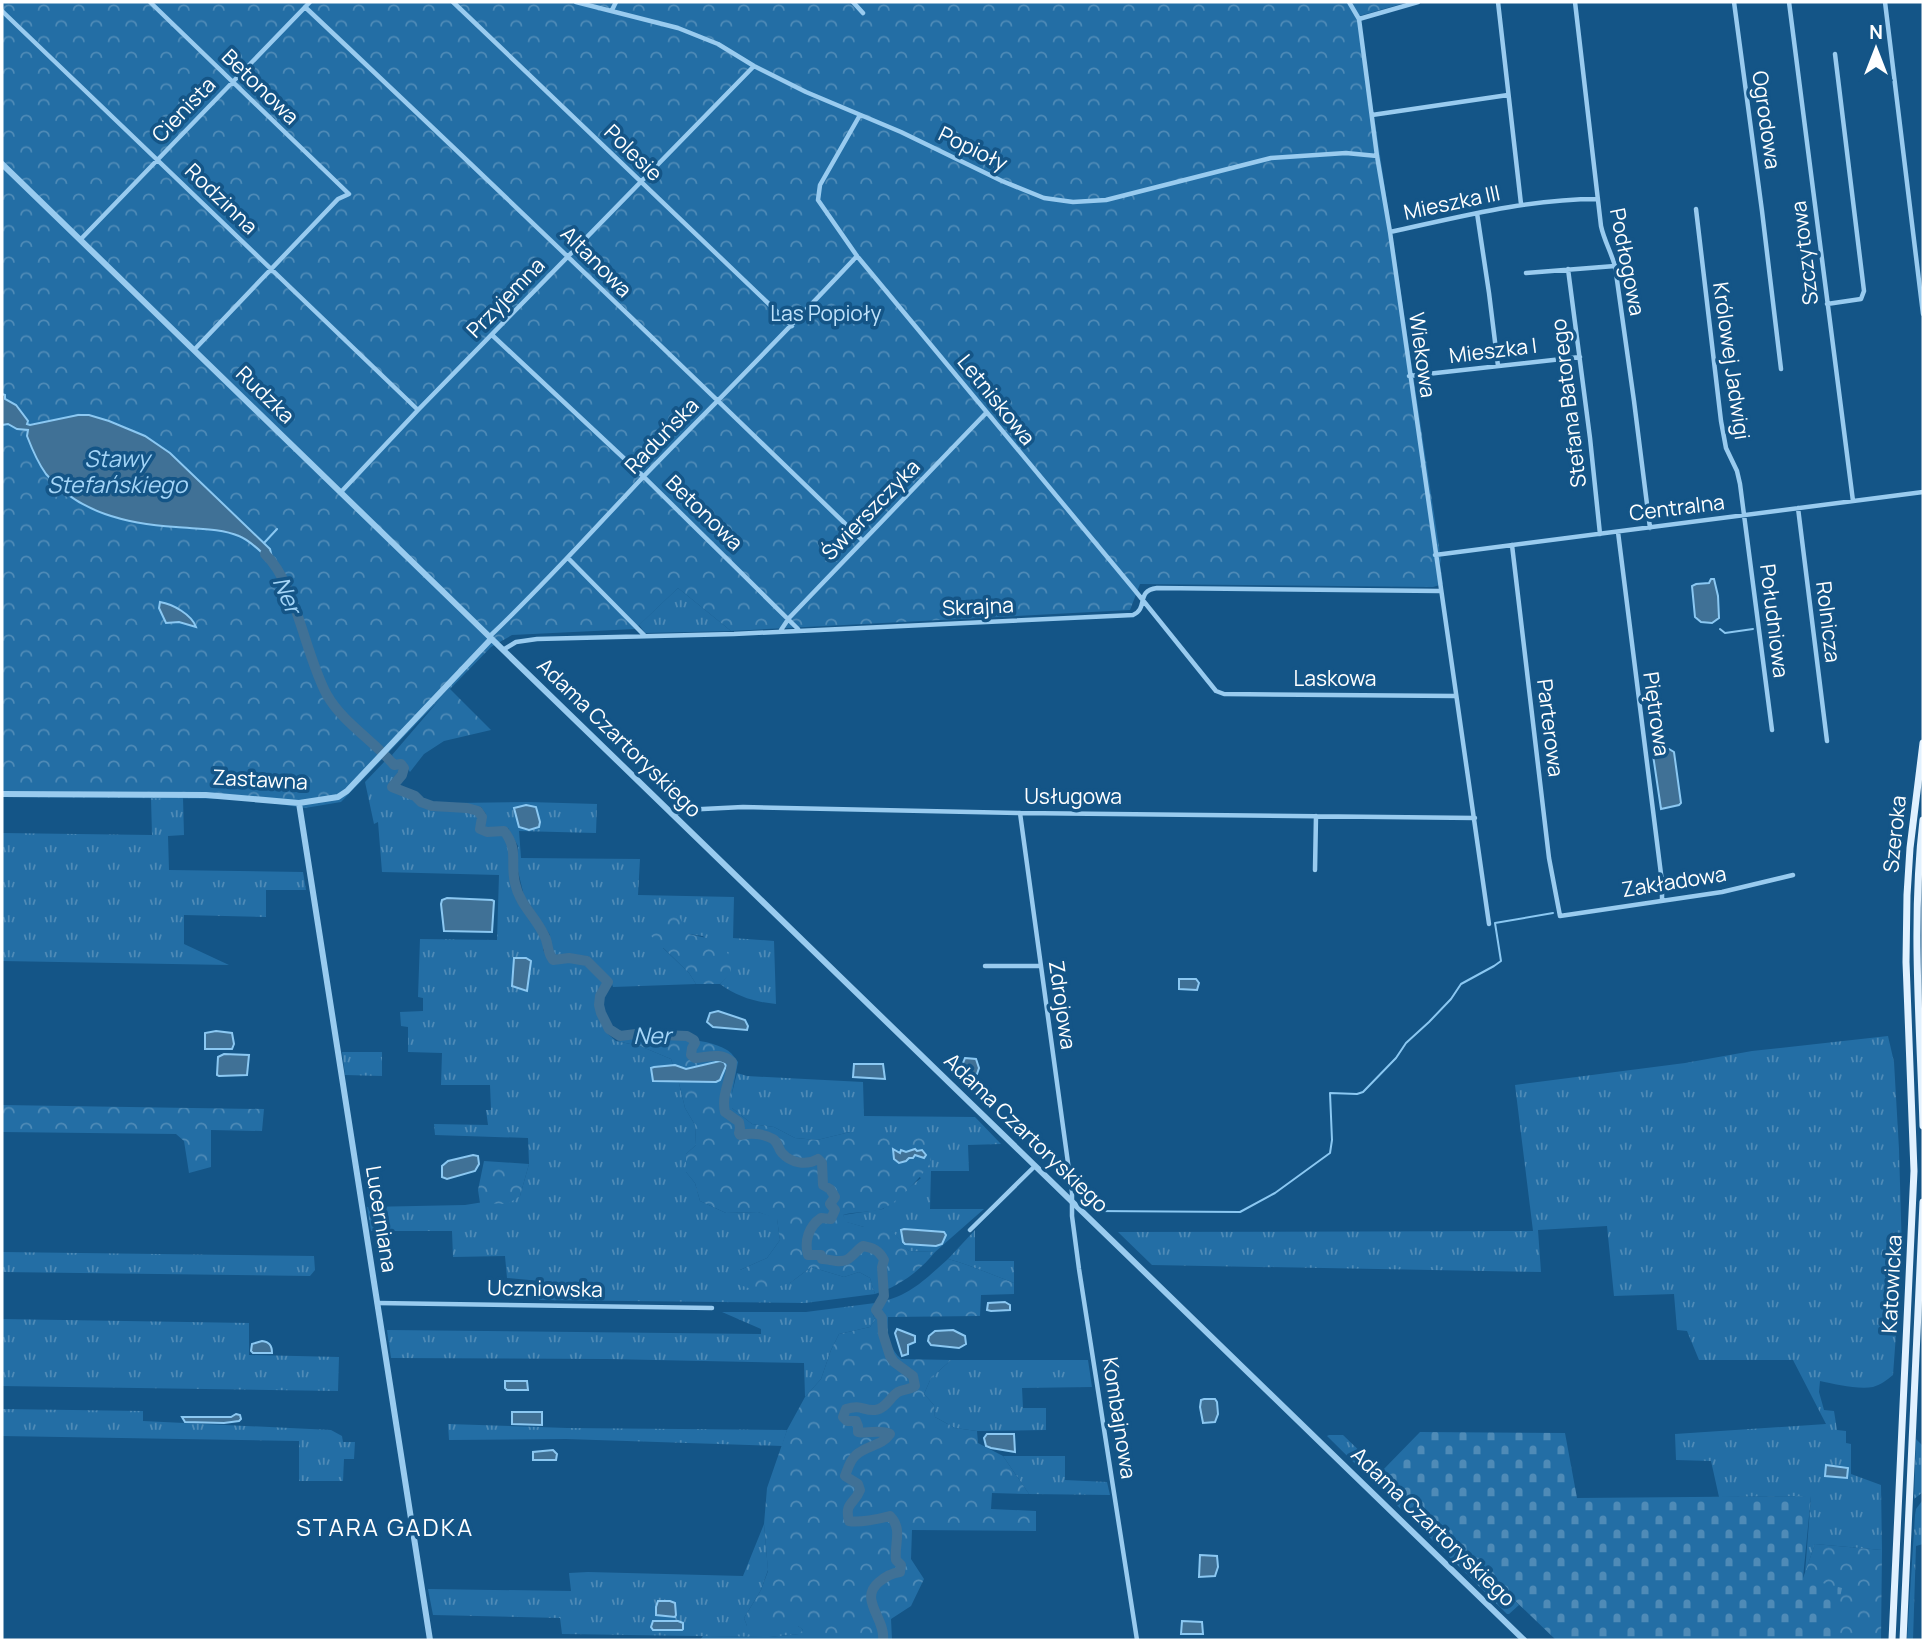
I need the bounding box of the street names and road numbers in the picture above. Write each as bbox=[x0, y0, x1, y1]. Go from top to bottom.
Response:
street label: Betonowa bbox=[216, 42, 305, 130]
street label: Ogrodowa bbox=[1746, 69, 1788, 171]
street label: Cienista bbox=[145, 71, 221, 148]
street label: Polesie bbox=[599, 118, 669, 187]
street label: Popioły bbox=[934, 119, 1013, 177]
street label: Rodzinna bbox=[179, 157, 264, 240]
street label: Mieszka III bbox=[1401, 178, 1503, 226]
street label: Szczytowa bbox=[1784, 199, 1824, 307]
street label: Podłogowa bbox=[1604, 206, 1652, 318]
street label: Altanowa bbox=[555, 220, 638, 303]
street label: Przyjemna bbox=[460, 251, 551, 343]
street label: Królowej Jadwigi bbox=[1707, 280, 1757, 441]
street label: Wiekowa bbox=[1403, 310, 1443, 399]
street label: Stefana Batorego bbox=[1544, 317, 1592, 489]
street label: Mieszka I bbox=[1447, 331, 1538, 369]
street label: Letniskowa bbox=[952, 348, 1042, 451]
street label: Rudzka bbox=[230, 359, 301, 429]
street label: Raduńska bbox=[618, 391, 704, 479]
street label: Świerszczyka bbox=[815, 453, 926, 566]
street label: Betonowa bbox=[660, 468, 749, 556]
street label: Centralna bbox=[1628, 487, 1726, 527]
street label: Południowa bbox=[1754, 562, 1796, 679]
street label: Rolnicza bbox=[1810, 580, 1848, 664]
street label: Skrajna bbox=[941, 590, 1014, 622]
street label: Adama Czartoryskiego bbox=[531, 651, 708, 823]
street label: Laskowa bbox=[1294, 664, 1376, 692]
street label: Piętrowa bbox=[1637, 670, 1677, 758]
street label: Parterowa bbox=[1531, 677, 1571, 778]
street label: Zastawna bbox=[212, 763, 308, 795]
street label: Usługowa bbox=[1024, 782, 1122, 810]
street label: Szeroka bbox=[1876, 794, 1912, 874]
street label: Zakładowa bbox=[1620, 859, 1728, 903]
street label: Zdrojowa bbox=[1043, 959, 1083, 1051]
street label: Adama Czartoryskiego bbox=[938, 1046, 1115, 1218]
street label: Lucerniana bbox=[360, 1164, 404, 1274]
street label: Katowicka bbox=[1874, 1234, 1908, 1334]
street label: Uczniowska bbox=[487, 1273, 603, 1303]
street label: Kombajnowa bbox=[1097, 1355, 1143, 1481]
street label: Adama Czartoryskiego bbox=[1345, 1440, 1522, 1612]

